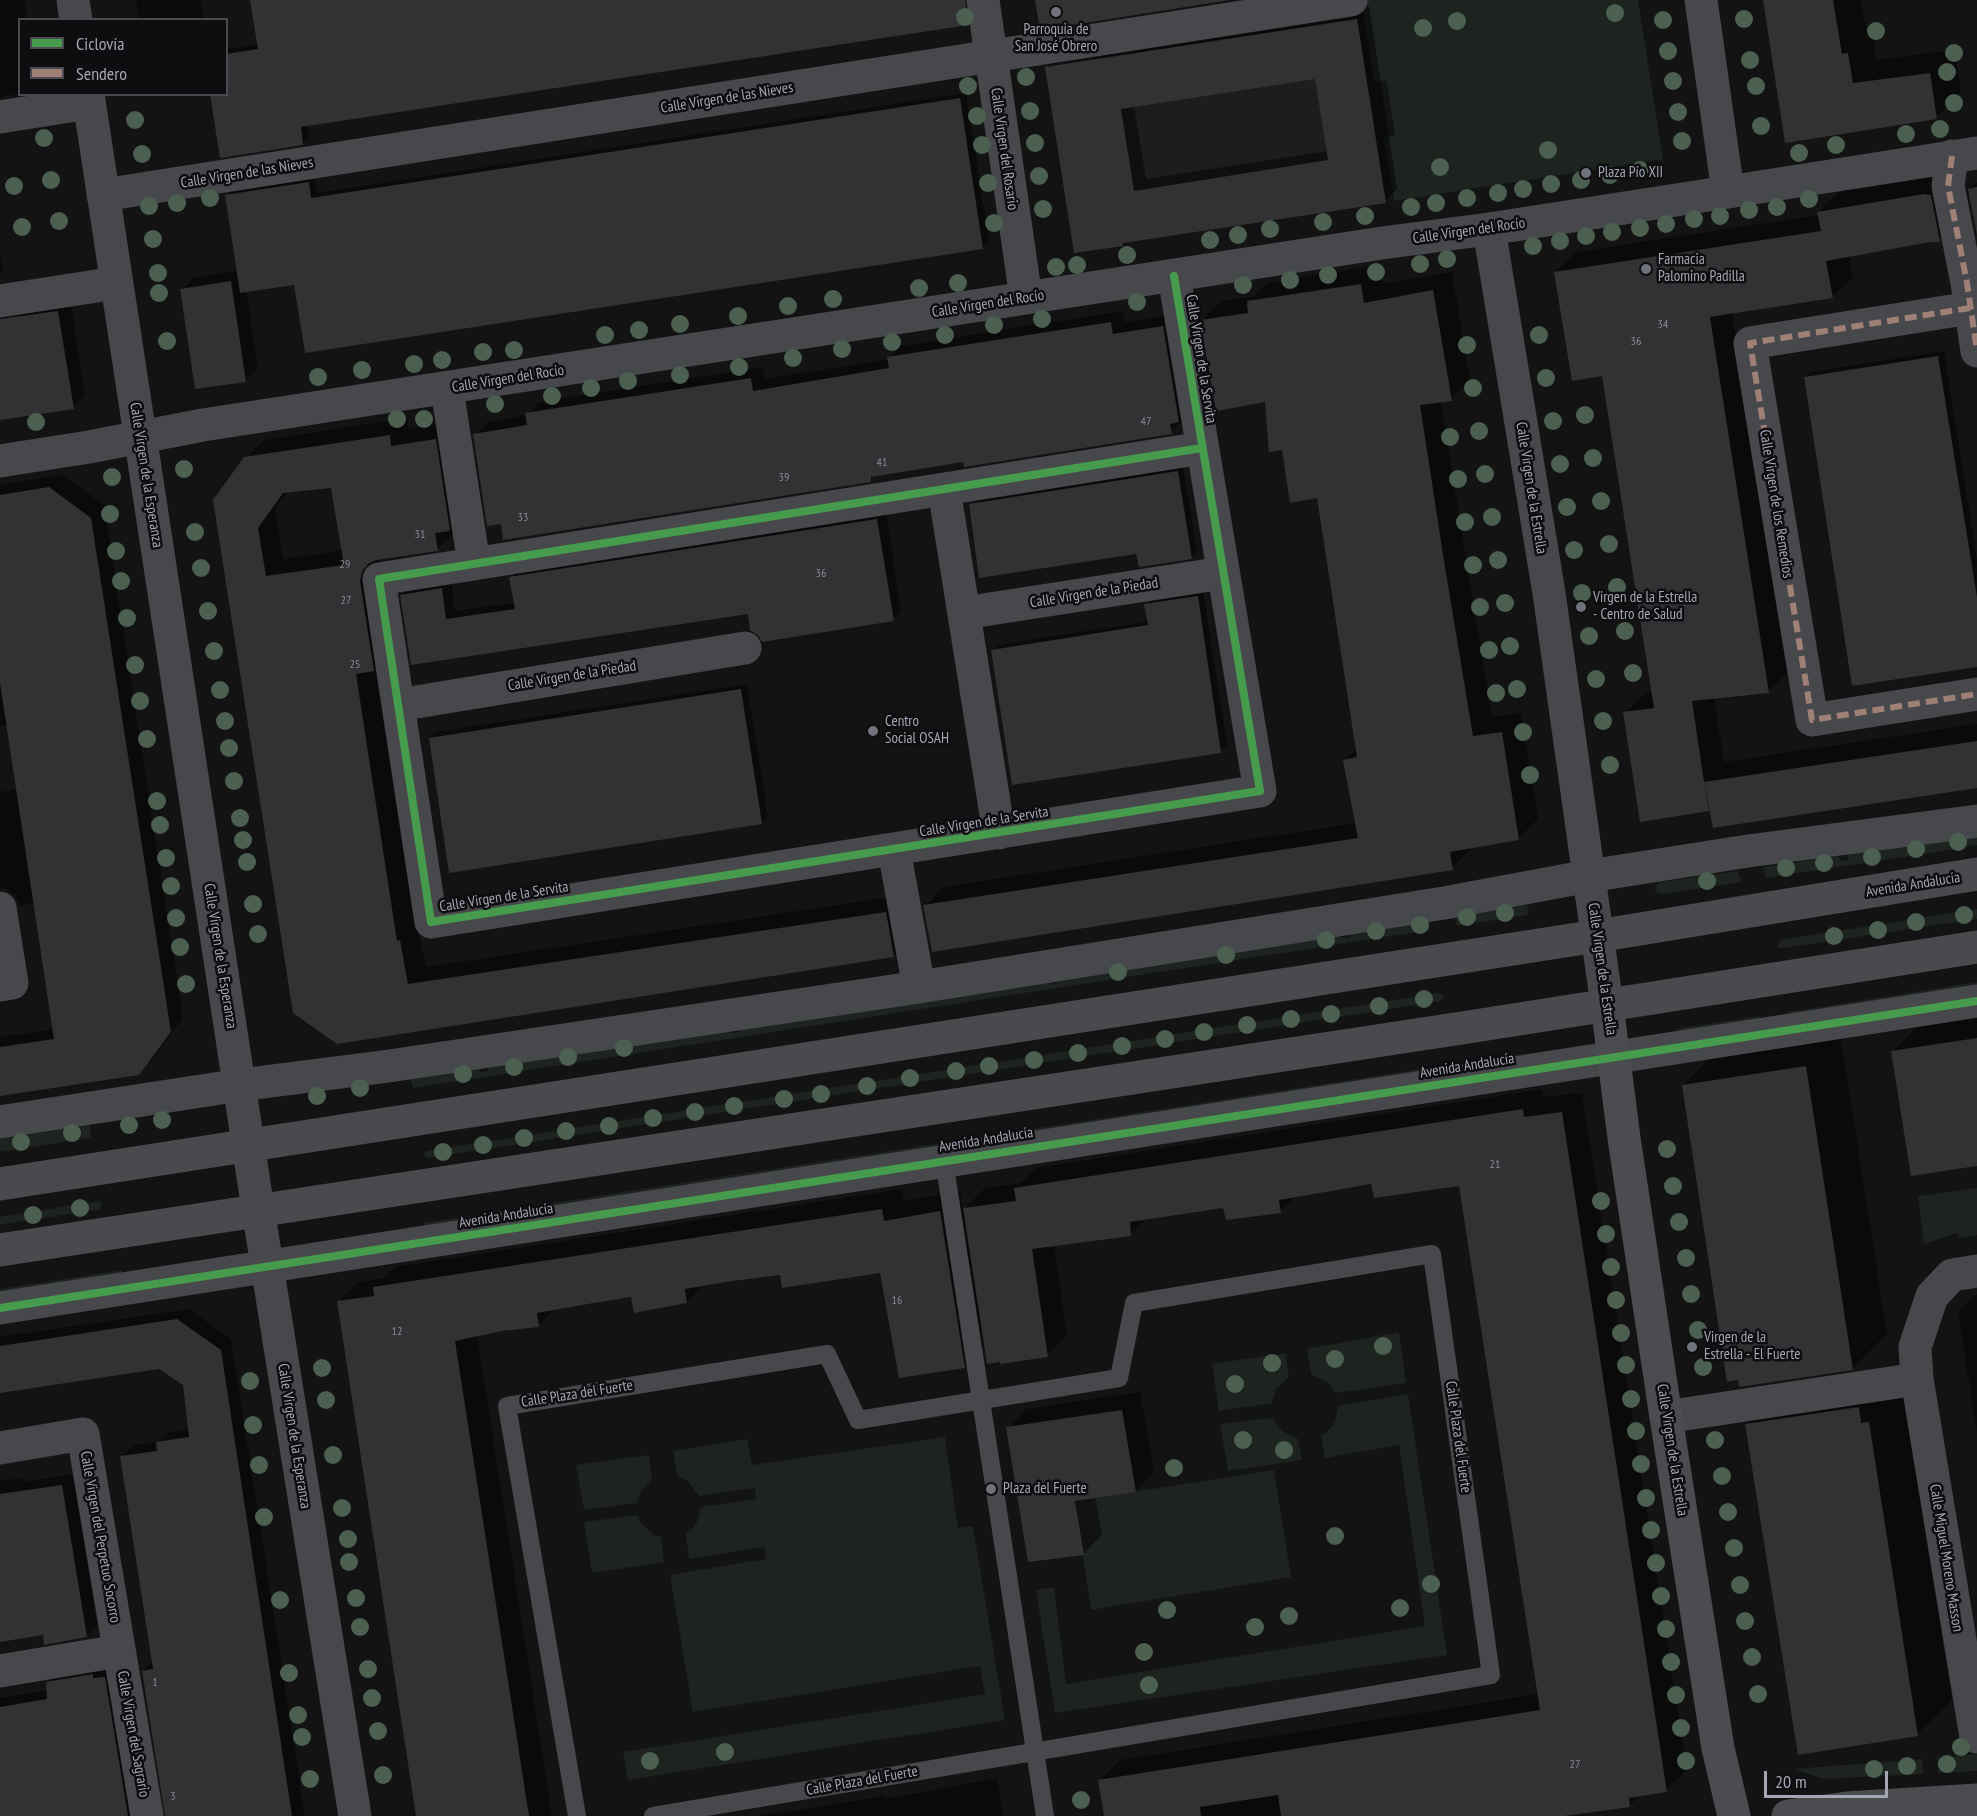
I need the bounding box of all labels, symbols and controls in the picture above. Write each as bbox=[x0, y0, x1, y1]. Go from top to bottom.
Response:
marker: Parroquia de San José Obrero bbox=[1049, 5, 1063, 19]
legend bbox=[18, 18, 228, 96]
place label: Parroquia de San José Obrero bbox=[1015, 21, 1097, 56]
text: Ciclovía bbox=[76, 32, 124, 55]
text: Sendero bbox=[76, 62, 127, 85]
street label: Calle Virgen de las Nieves bbox=[660, 79, 794, 117]
street label: Calle Virgen del Rosario bbox=[987, 87, 1021, 211]
street label: Calle Virgen de las Nieves bbox=[180, 154, 314, 192]
place label: Plaza Pío XII bbox=[1598, 164, 1663, 182]
marker: Plaza Pío XII bbox=[1579, 166, 1593, 180]
street label: Calle Virgen del Rocío bbox=[1412, 214, 1526, 248]
place label: Farmacia Palomino Padilla bbox=[1658, 251, 1745, 286]
marker: Farmacia Palomino Padilla bbox=[1639, 262, 1653, 276]
street label: Calle Virgen del Rocío bbox=[931, 286, 1045, 322]
street label: Calle Virgen de la Servita bbox=[1182, 293, 1220, 425]
house number: 34 bbox=[1658, 318, 1668, 332]
house number: 36 bbox=[1631, 335, 1641, 349]
street label: Calle Virgen del Rocío bbox=[451, 361, 565, 397]
street label: Calle Virgen de la Esperanza bbox=[126, 401, 166, 549]
house number: 47 bbox=[1141, 415, 1151, 429]
street label: Calle Virgen de la Estrella bbox=[1512, 421, 1550, 555]
street label: Calle Virgen de los Remedios bbox=[1755, 429, 1797, 579]
house number: 41 bbox=[877, 456, 887, 470]
house number: 39 bbox=[779, 471, 789, 485]
house number: 33 bbox=[518, 511, 528, 525]
house number: 31 bbox=[415, 528, 425, 542]
house number: 29 bbox=[340, 558, 350, 572]
house number: 36 bbox=[816, 567, 826, 581]
street label: Calle Virgen de la Piedad bbox=[1029, 574, 1159, 612]
place label: Virgen de la Estrella - Centro de Salud bbox=[1593, 589, 1697, 624]
house number: 27 bbox=[341, 594, 351, 608]
marker: Virgen de la Estrella - Centro de Salud bbox=[1574, 600, 1588, 614]
street label: Calle Virgen de la Piedad bbox=[507, 657, 637, 695]
house number: 25 bbox=[350, 658, 360, 672]
place label: Centro Social OSAH bbox=[885, 713, 949, 748]
marker: Centro Social OSAH bbox=[866, 724, 880, 738]
street label: Calle Virgen de la Servita bbox=[918, 803, 1050, 841]
street label: Avenida Andalucía bbox=[1865, 869, 1961, 901]
street label: Calle Virgen de la Servita bbox=[438, 878, 570, 916]
street label: Calle Virgen de la Esperanza bbox=[200, 882, 240, 1030]
street label: Calle Virgen de la Estrella bbox=[1584, 902, 1620, 1036]
street label: Avenida Andalucía bbox=[1419, 1050, 1515, 1082]
street label: Avenida Andalucía bbox=[938, 1124, 1034, 1156]
house number: 21 bbox=[1490, 1158, 1500, 1172]
street label: Avenida Andalucía bbox=[458, 1200, 554, 1232]
house number: 16 bbox=[892, 1294, 902, 1308]
house number: 12 bbox=[392, 1325, 402, 1339]
place label: Virgen de la Estrella - El Fuerte bbox=[1704, 1329, 1800, 1364]
marker: Virgen de la Estrella - El Fuerte bbox=[1685, 1340, 1699, 1354]
street label: Calle Virgen de la Esperanza bbox=[274, 1362, 314, 1510]
street label: Calle Plaza del Fuerte bbox=[520, 1376, 634, 1412]
street label: Calle Plaza del Fuerte bbox=[1441, 1380, 1475, 1494]
street label: Calle Virgen de la Estrella bbox=[1653, 1383, 1691, 1517]
street label: Calle Virgen del Perpetuo Socorro bbox=[76, 1450, 124, 1624]
place label: Plaza del Fuerte bbox=[1003, 1480, 1087, 1498]
marker: Plaza del Fuerte bbox=[984, 1482, 998, 1496]
street label: Calle Miguel Moreno Masson bbox=[1925, 1483, 1967, 1633]
street label: Calle Virgen del Sagrario bbox=[113, 1669, 153, 1799]
house number: 1 bbox=[152, 1676, 158, 1690]
house number: 27 bbox=[1570, 1758, 1580, 1772]
scale bar bbox=[1767, 1759, 1892, 1797]
street label: Calle Plaza del Fuerte bbox=[805, 1762, 919, 1800]
text: 20 m bbox=[1775, 1770, 1807, 1793]
house number: 3 bbox=[170, 1790, 176, 1804]

